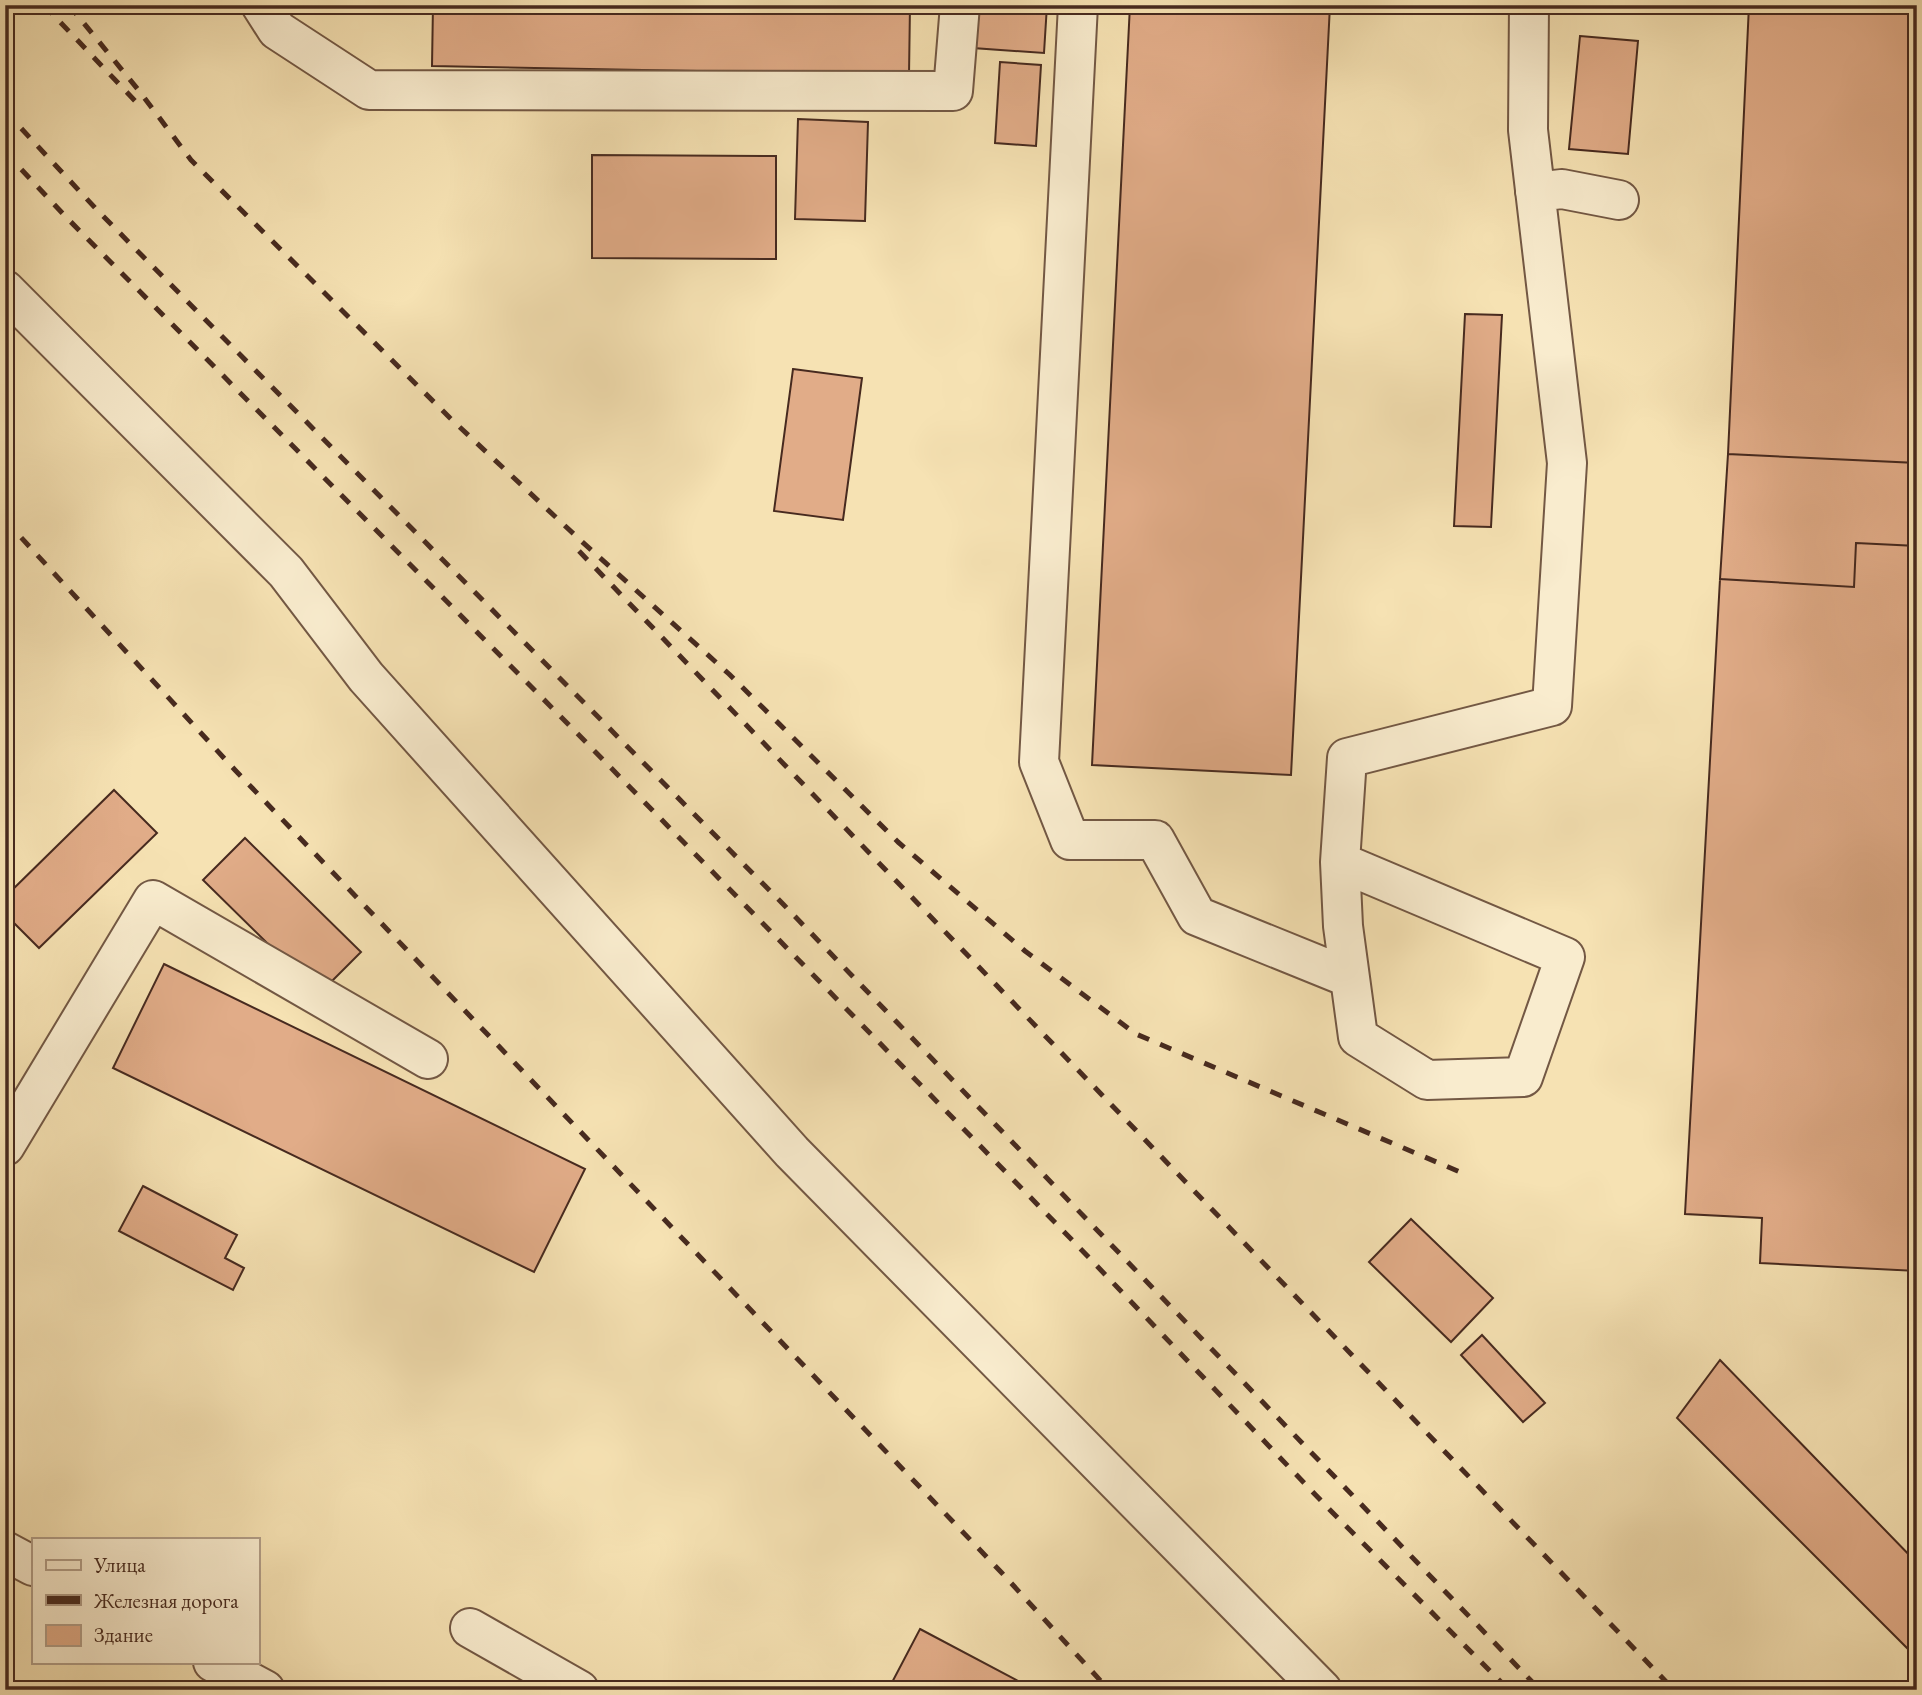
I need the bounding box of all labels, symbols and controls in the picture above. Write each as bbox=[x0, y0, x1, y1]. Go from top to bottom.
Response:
legend bbox=[32, 1538, 259, 1664]
text: Улица bbox=[93, 1551, 146, 1578]
text: Железная дорога bbox=[93, 1587, 239, 1614]
text: Здание bbox=[94, 1621, 153, 1648]

